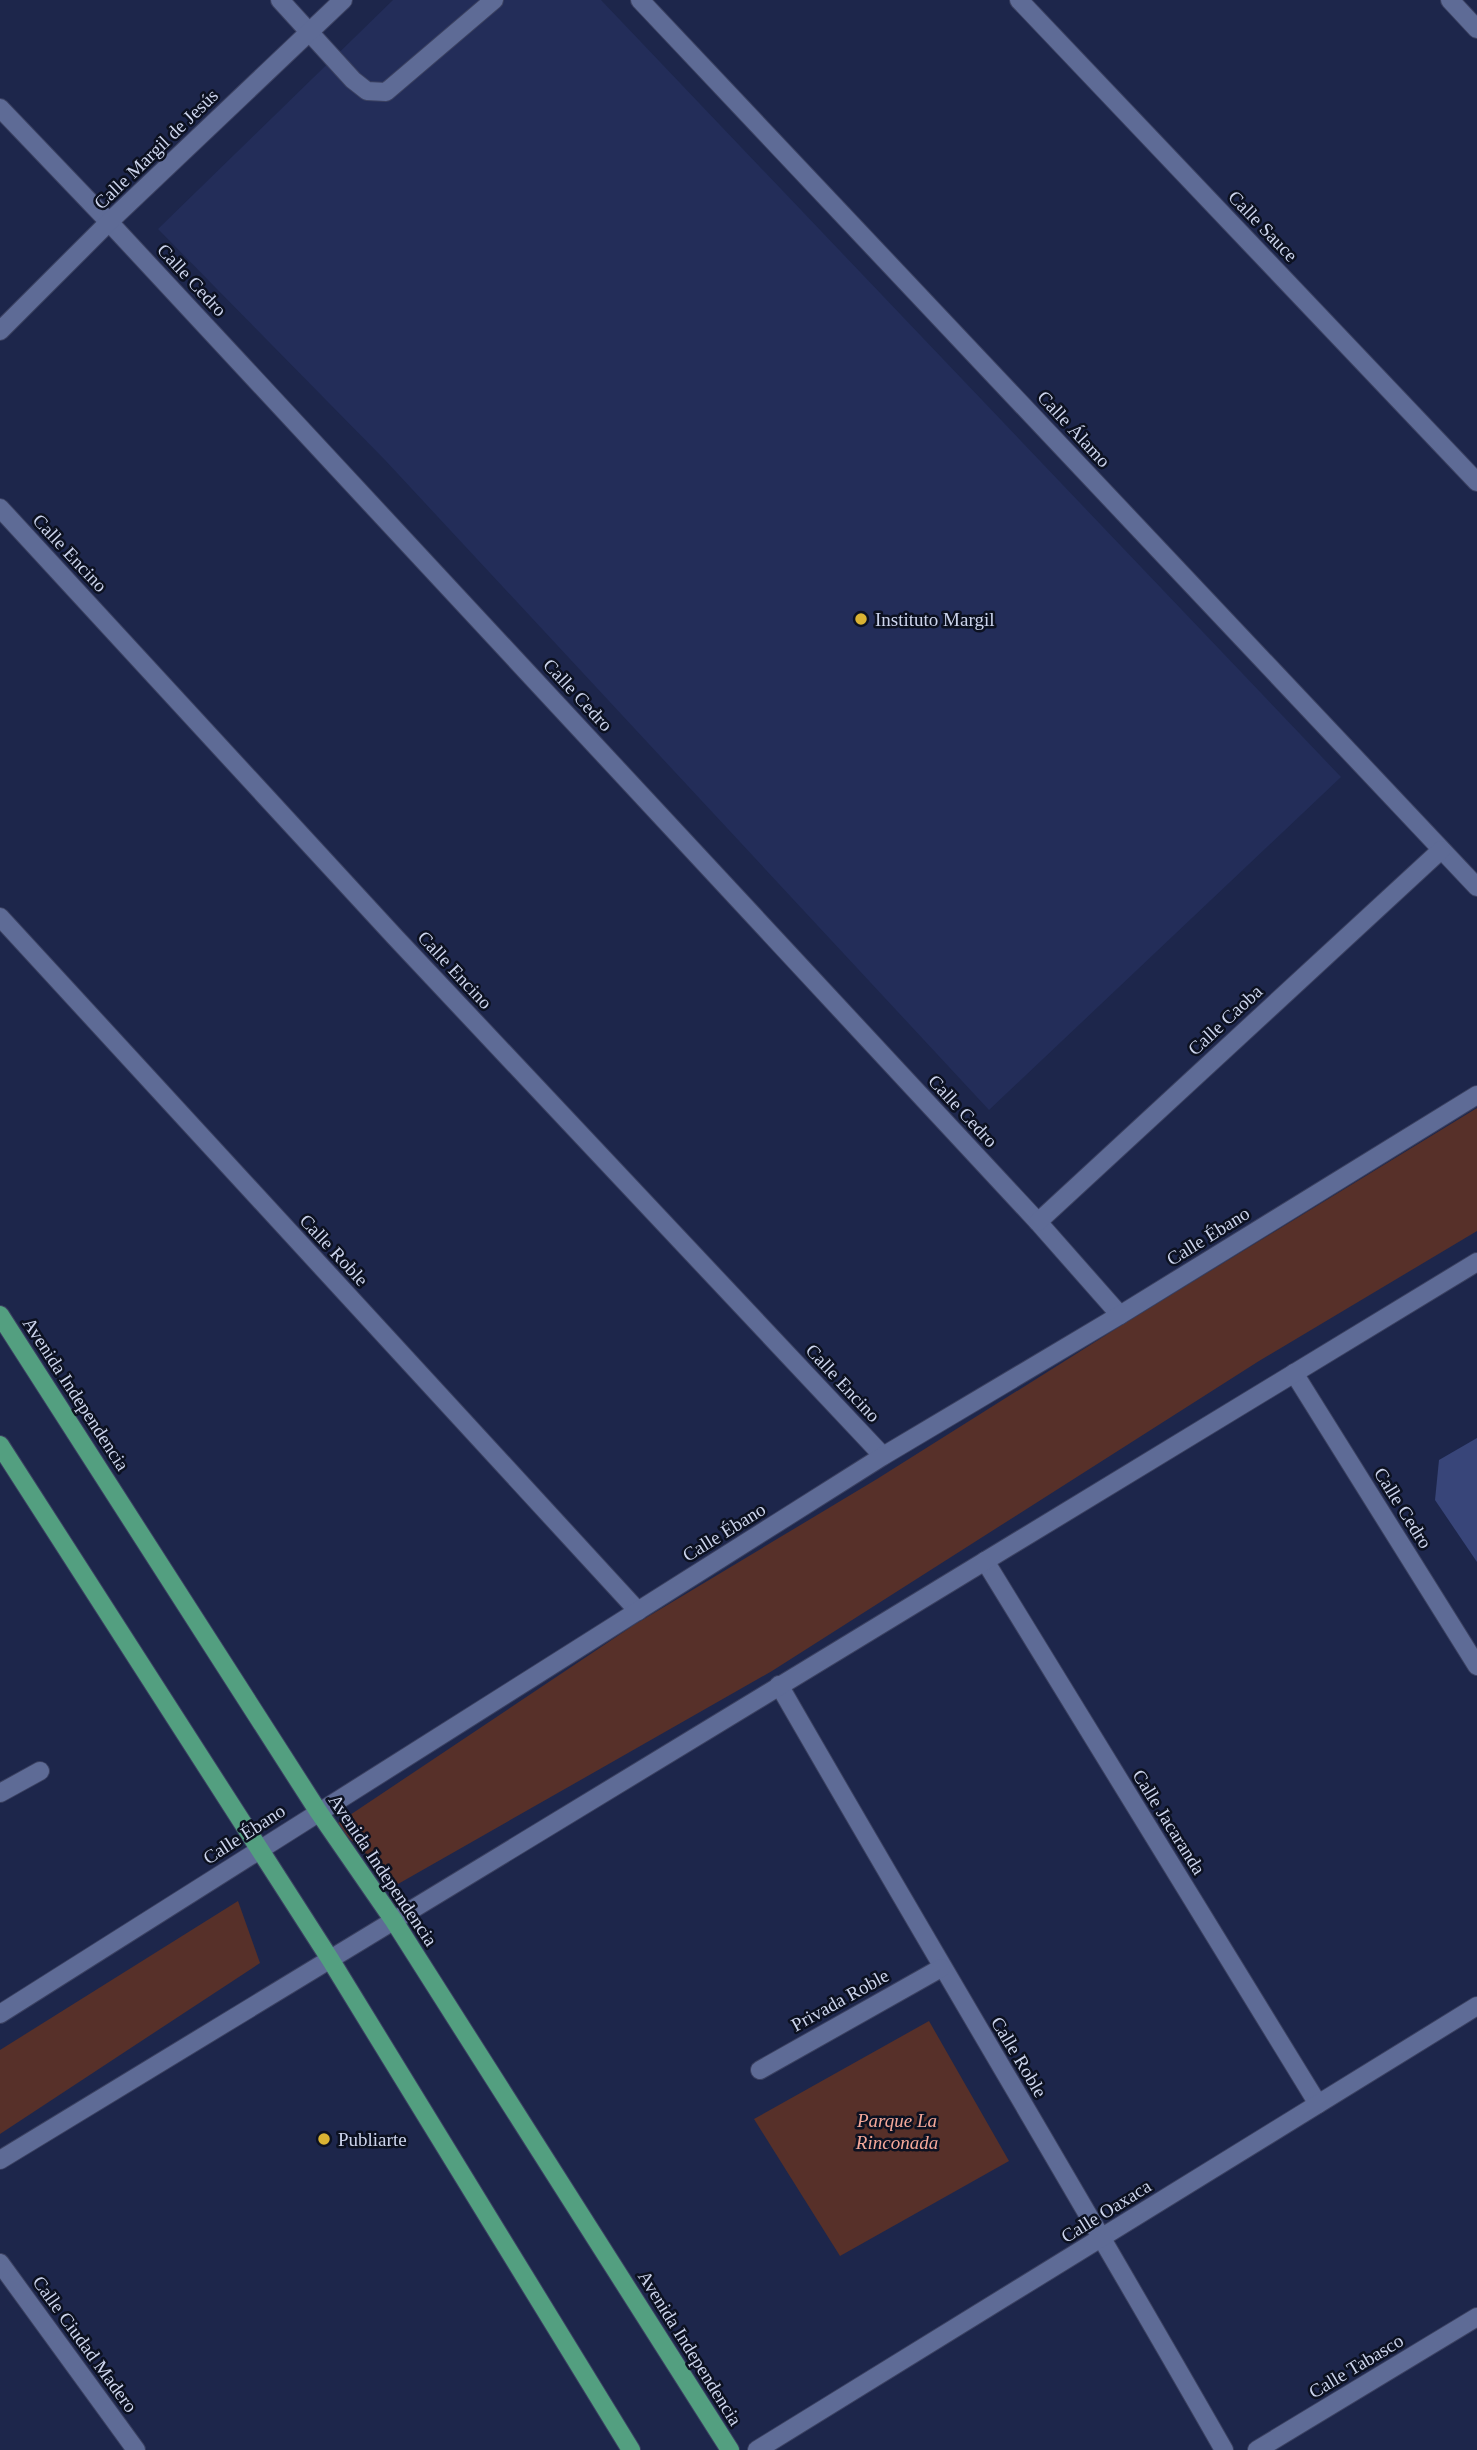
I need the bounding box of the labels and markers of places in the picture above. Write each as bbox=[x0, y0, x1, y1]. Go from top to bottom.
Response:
place label: Instituto Margil bbox=[875, 609, 994, 630]
marker: Instituto Margil bbox=[853, 611, 869, 627]
place label: Publiarte bbox=[338, 2129, 407, 2150]
marker: Publiarte bbox=[316, 2131, 332, 2147]

